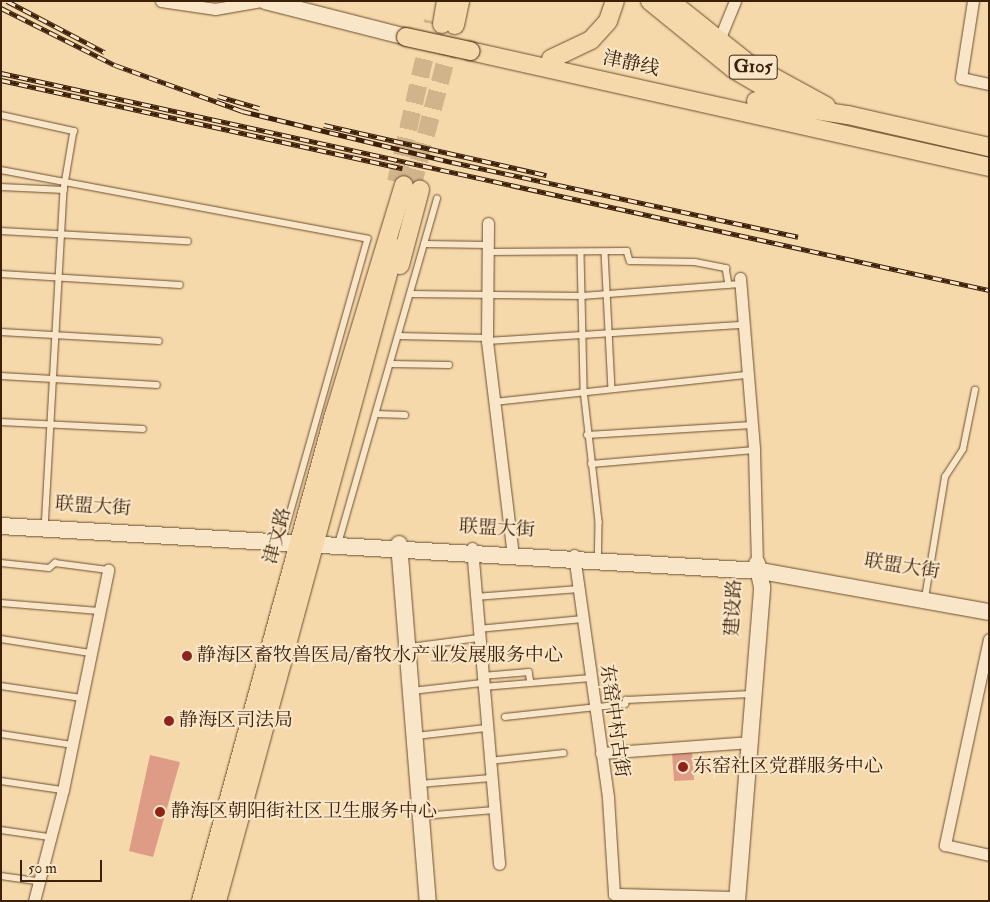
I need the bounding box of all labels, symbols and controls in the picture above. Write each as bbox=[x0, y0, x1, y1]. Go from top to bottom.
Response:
street label: 津静线 bbox=[601, 47, 661, 81]
road number: G105 bbox=[728, 52, 778, 82]
street label: 联盟大街 bbox=[54, 493, 132, 521]
street label: 津文路 bbox=[260, 506, 296, 566]
street label: 联盟大街 bbox=[458, 516, 536, 542]
street label: 联盟大街 bbox=[863, 550, 941, 584]
street label: 建设路 bbox=[721, 579, 747, 637]
place label: 静海区畜牧兽医局/畜牧水产业发展服务中心 bbox=[197, 645, 563, 667]
marker: 静海区畜牧兽医局/畜牧水产业发展服务中心 bbox=[181, 650, 193, 662]
street label: 东窑中村古街 bbox=[595, 663, 633, 779]
place label: 静海区司法局 bbox=[179, 710, 293, 732]
marker: 静海区司法局 bbox=[163, 715, 175, 727]
place label: 东窑社区党群服务中心 bbox=[693, 756, 883, 778]
marker: 东窑社区党群服务中心 bbox=[677, 761, 689, 773]
place label: 静海区朝阳街社区卫生服务中心 bbox=[171, 801, 437, 823]
marker: 静海区朝阳街社区卫生服务中心 bbox=[153, 805, 167, 819]
scale bar bbox=[22, 850, 105, 882]
text: 50 m bbox=[28, 859, 57, 878]

